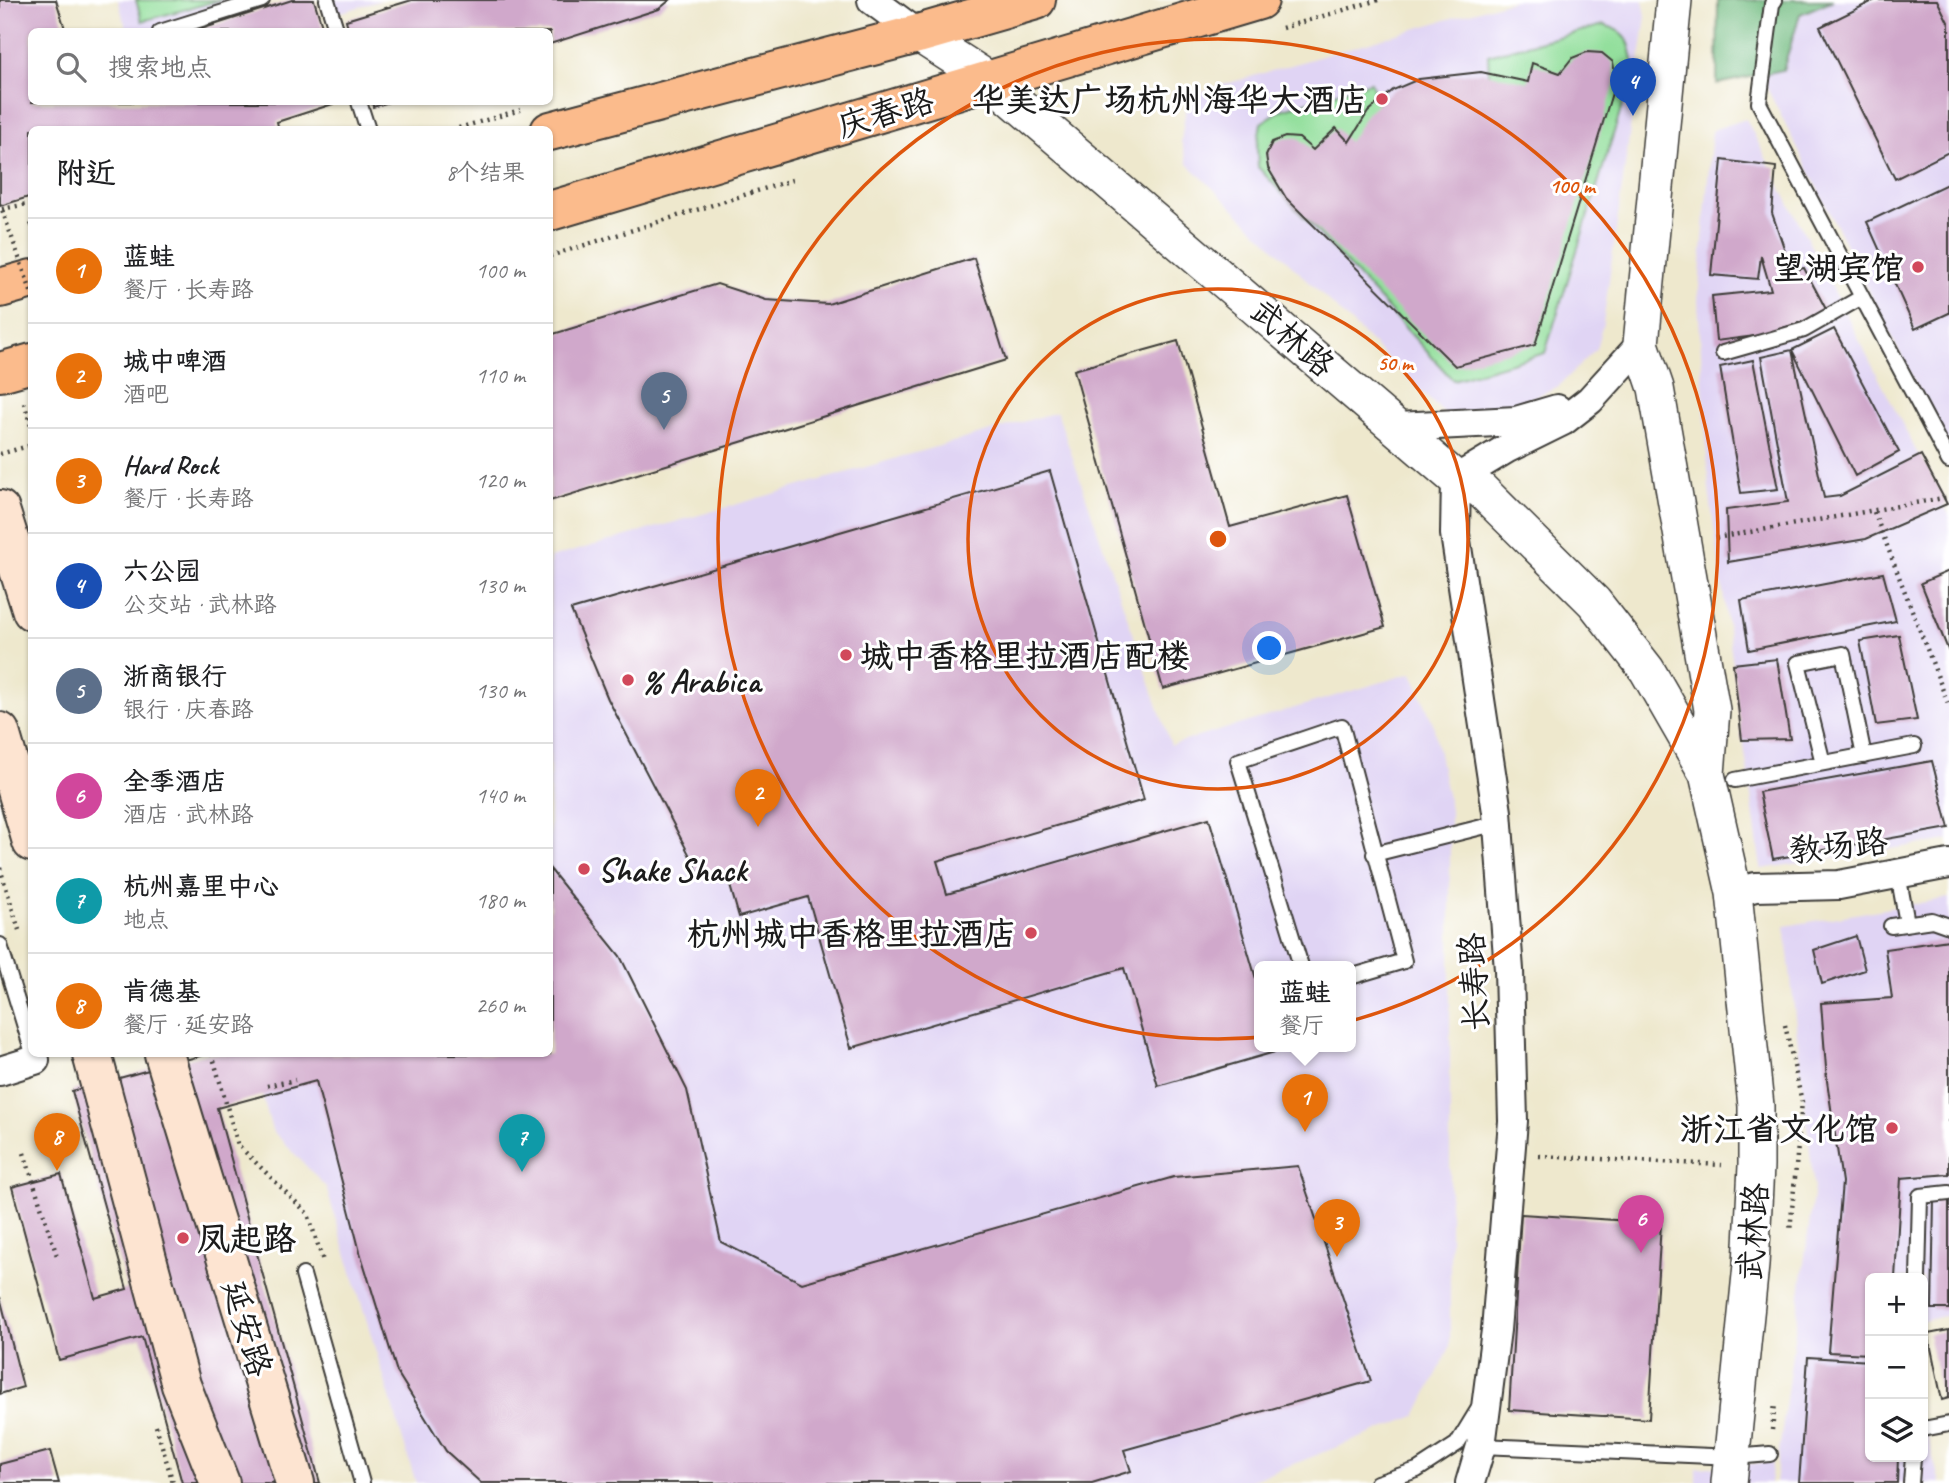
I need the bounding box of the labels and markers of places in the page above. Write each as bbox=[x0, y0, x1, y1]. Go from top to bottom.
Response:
pin: 4 bbox=[1610, 58, 1656, 116]
place label: 华美达广场杭州海华大酒店 bbox=[972, 79, 1368, 121]
marker: 华美达广场杭州海华大酒店 bbox=[1374, 91, 1390, 107]
place label: 望湖宾馆 bbox=[1772, 247, 1904, 289]
marker: 望湖宾馆 bbox=[1910, 259, 1926, 275]
pin: 5 bbox=[641, 372, 687, 430]
centre of rings bbox=[1206, 527, 1230, 551]
place label: 城中香格里拉酒店配楼 bbox=[860, 635, 1190, 677]
marker: 城中香格里拉酒店配楼 bbox=[838, 647, 854, 663]
place label: % Arabica bbox=[642, 660, 763, 702]
marker: % Arabica bbox=[620, 672, 636, 688]
pin: 2 bbox=[735, 769, 781, 827]
place label: Shake Shack bbox=[598, 849, 749, 891]
marker: Shake Shack bbox=[576, 861, 592, 877]
place label: 杭州城中香格里拉酒店 bbox=[687, 913, 1017, 955]
marker: 杭州城中香格里拉酒店 bbox=[1023, 925, 1039, 941]
pin: 1 bbox=[1282, 1074, 1328, 1132]
place label: 浙江省文化馆 bbox=[1680, 1108, 1878, 1150]
pin: 8 bbox=[34, 1113, 80, 1171]
pin: 7 bbox=[499, 1114, 545, 1172]
marker: 浙江省文化馆 bbox=[1884, 1120, 1900, 1136]
pin: 6 bbox=[1618, 1195, 1664, 1253]
pin: 3 bbox=[1314, 1199, 1360, 1257]
place label: 凤起路 bbox=[197, 1218, 296, 1260]
marker: 凤起路 bbox=[175, 1230, 191, 1246]

